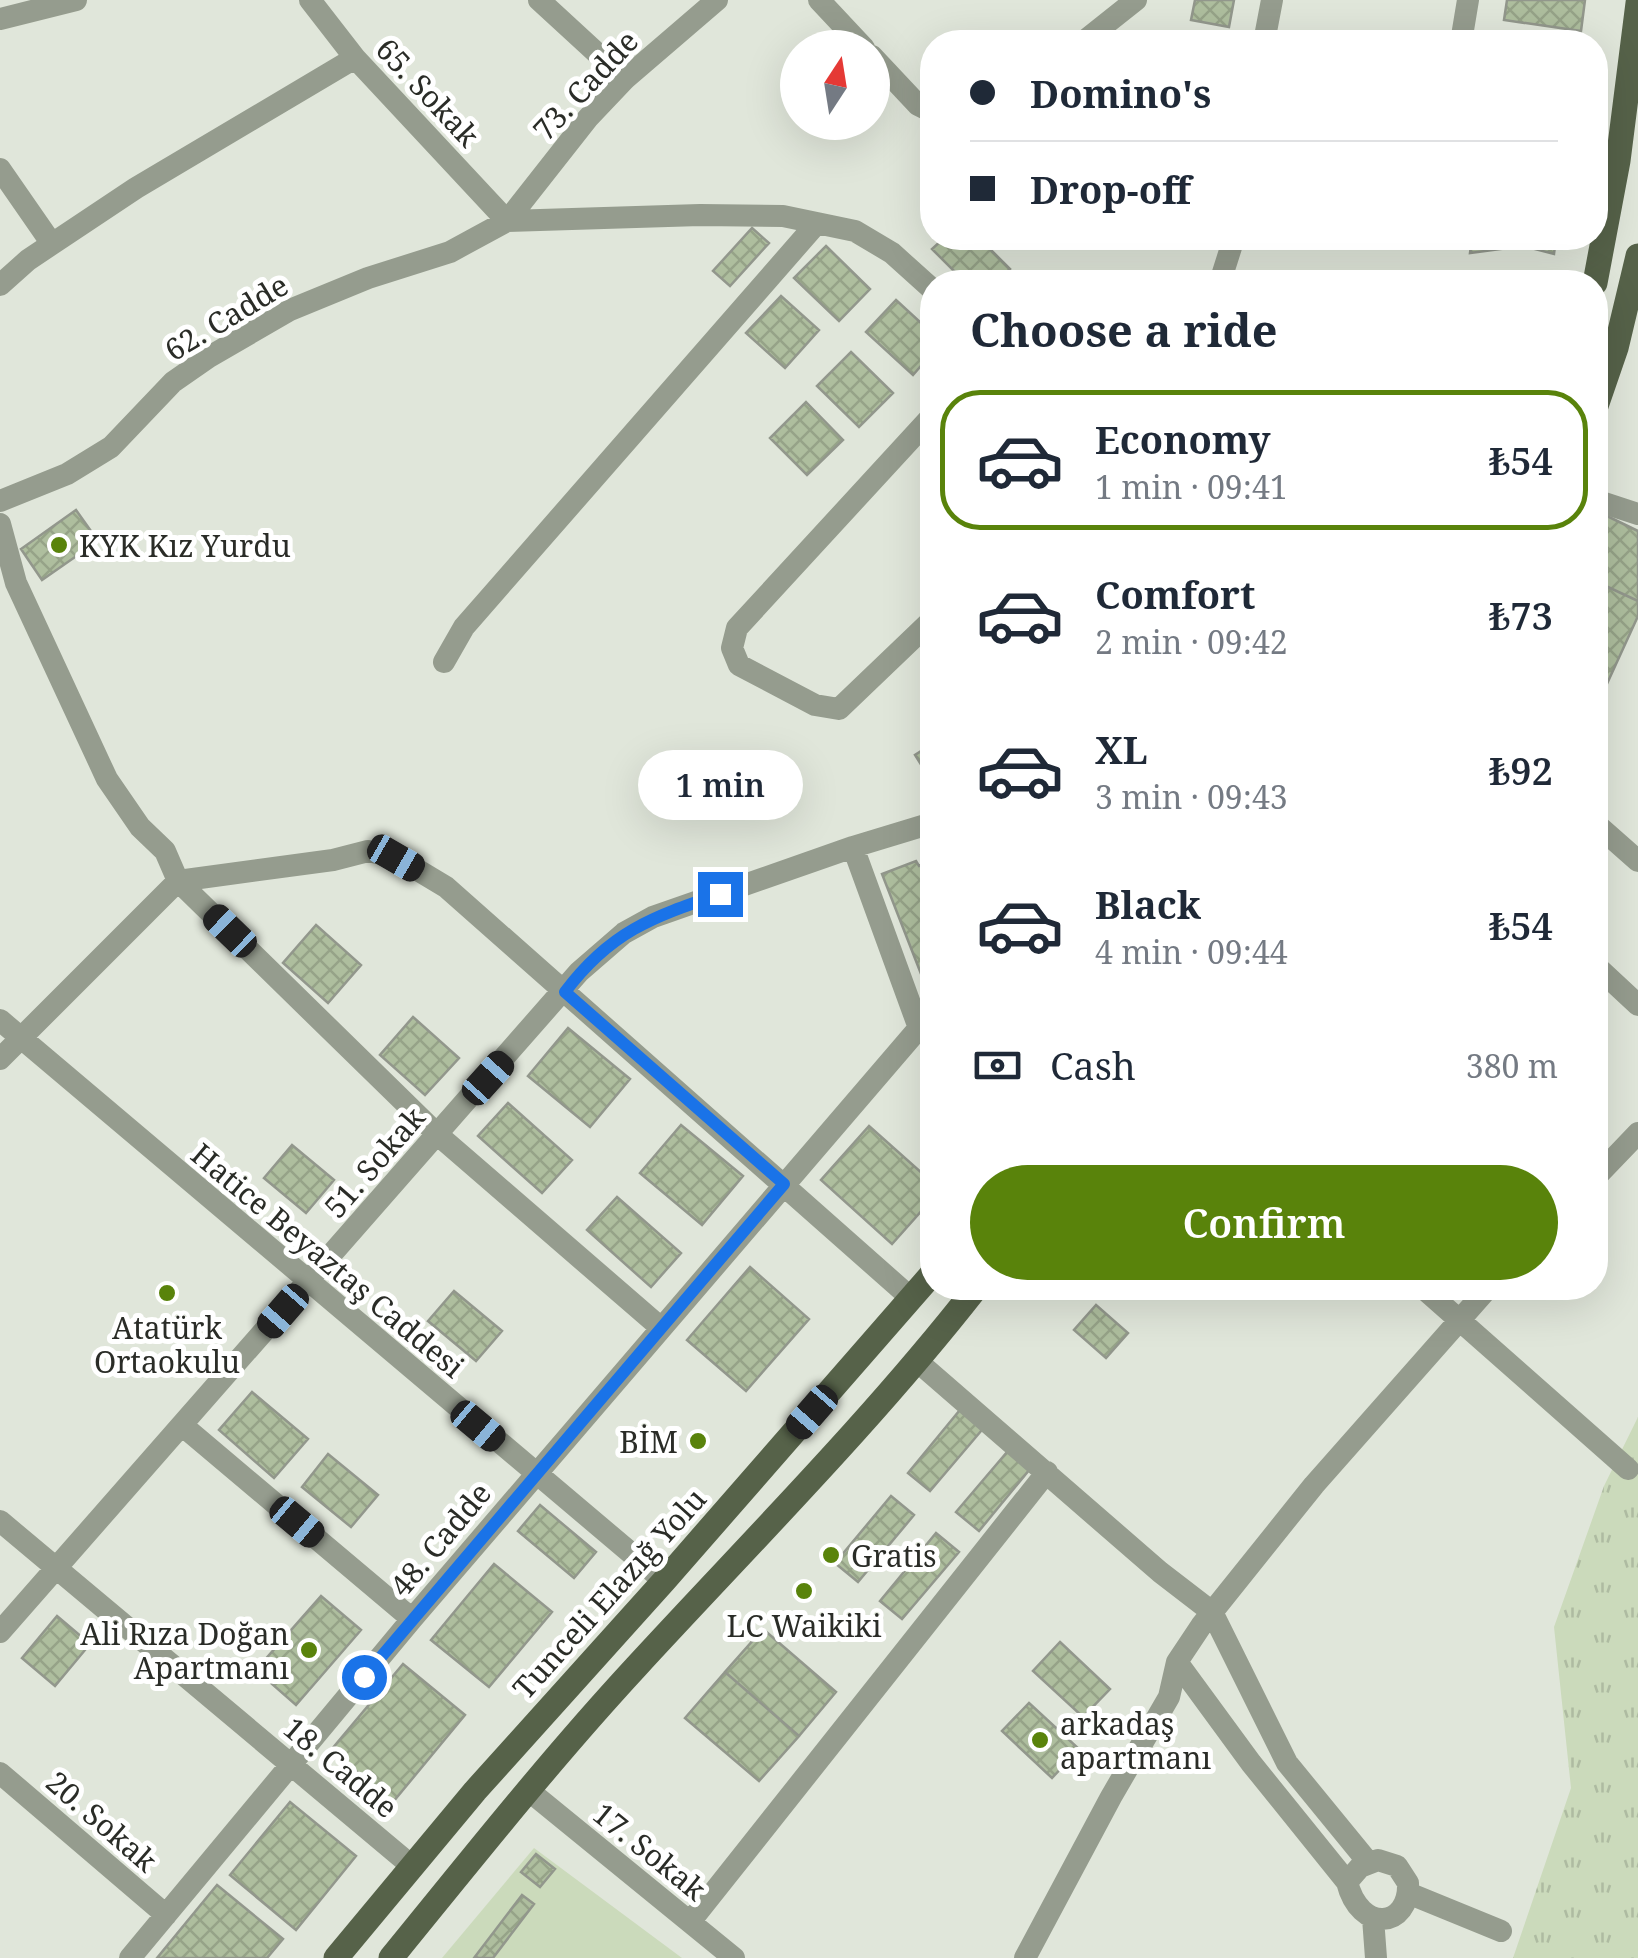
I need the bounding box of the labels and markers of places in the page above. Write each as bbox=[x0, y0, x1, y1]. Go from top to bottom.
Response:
place label: KYK Kız Yurdu bbox=[79, 525, 291, 566]
marker: KYK Kız Yurdu bbox=[48, 534, 70, 556]
marker: Atatürk Ortaokulu bbox=[156, 1282, 178, 1304]
place label: Atatürk Ortaokulu bbox=[94, 1307, 240, 1382]
place label: BİM bbox=[619, 1421, 678, 1462]
marker: BİM bbox=[687, 1430, 709, 1452]
place label: Gratis bbox=[851, 1535, 937, 1576]
marker: Gratis bbox=[820, 1544, 842, 1566]
marker: LC Waikiki bbox=[793, 1580, 815, 1602]
place label: LC Waikiki bbox=[726, 1605, 882, 1646]
place label: Ali Rıza Doğan Apartmanı bbox=[80, 1613, 289, 1688]
marker: Ali Rıza Doğan Apartmanı bbox=[298, 1639, 320, 1661]
place label: arkadaş apartmanı bbox=[1060, 1703, 1211, 1778]
marker: arkadaş apartmanı bbox=[1029, 1729, 1051, 1751]

